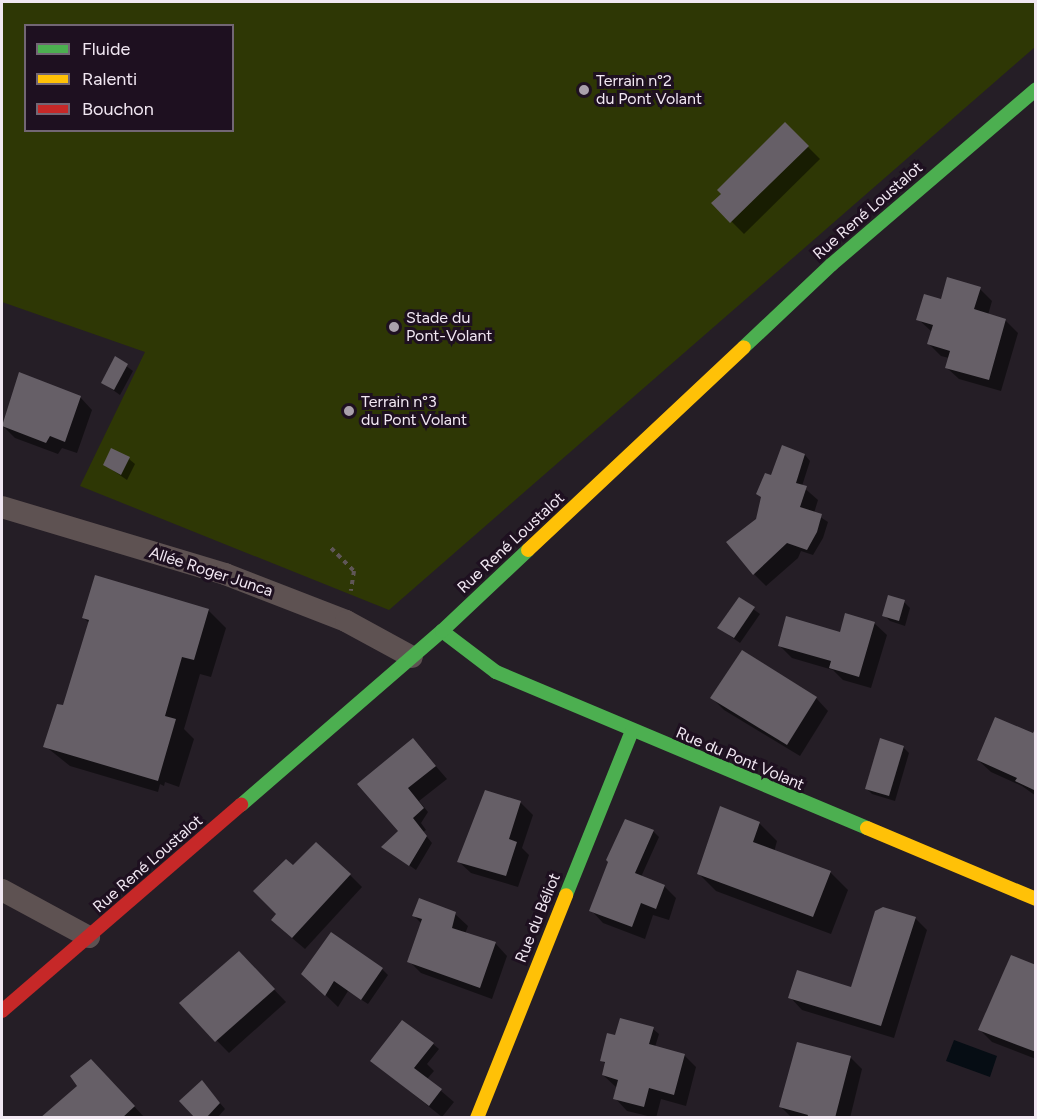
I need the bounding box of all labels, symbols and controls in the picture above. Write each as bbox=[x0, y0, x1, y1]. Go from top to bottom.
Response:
legend bbox=[24, 24, 234, 132]
text: Fluide bbox=[82, 38, 130, 60]
text: Ralenti bbox=[82, 68, 137, 90]
place label: Terrain n°2 du Pont Volant bbox=[596, 71, 702, 109]
marker: Terrain n°2 du Pont Volant bbox=[577, 83, 591, 97]
text: Bouchon bbox=[82, 98, 154, 120]
street label: Rue René Loustalot bbox=[809, 158, 927, 264]
place label: Stade du Pont-Volant bbox=[406, 308, 492, 346]
marker: Stade du Pont-Volant bbox=[387, 320, 401, 334]
place label: Terrain n°3 du Pont Volant bbox=[361, 392, 467, 430]
marker: Terrain n°3 du Pont Volant bbox=[342, 404, 356, 418]
street label: Rue René Loustalot bbox=[454, 489, 568, 597]
street label: Allée Roger Junca bbox=[147, 543, 275, 601]
street label: Rue du Pont Volant bbox=[673, 723, 807, 795]
street label: Rue René Loustalot bbox=[89, 811, 207, 917]
street label: Rue du Béliot bbox=[511, 870, 565, 966]

